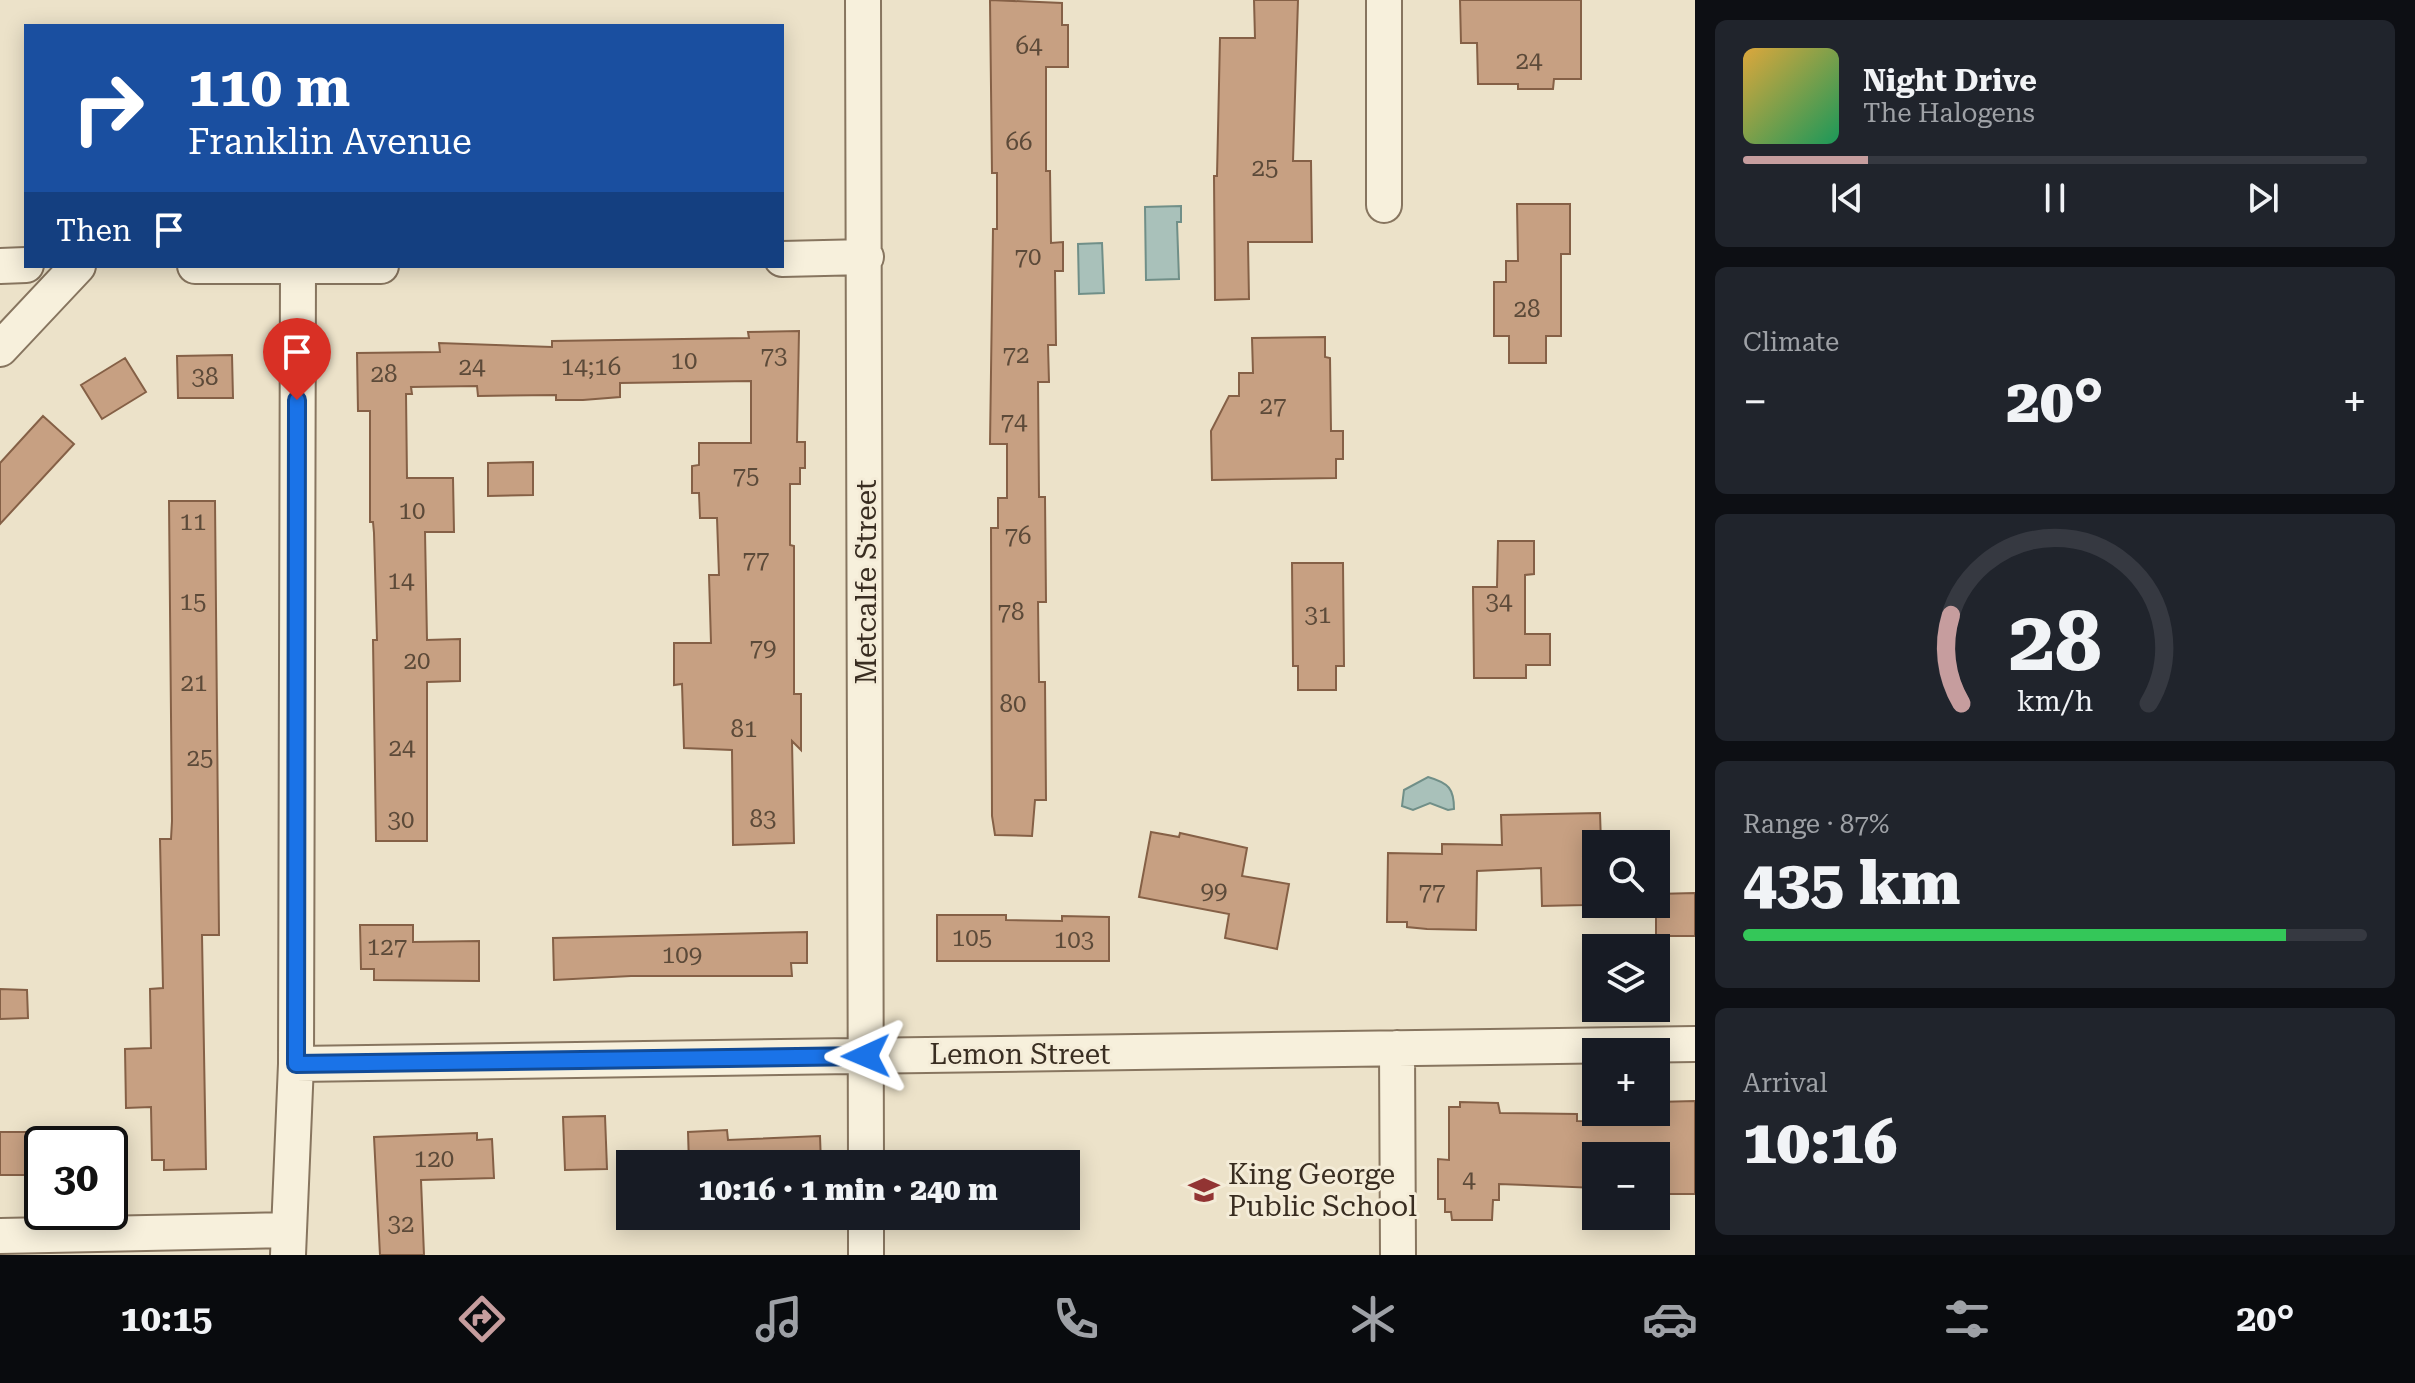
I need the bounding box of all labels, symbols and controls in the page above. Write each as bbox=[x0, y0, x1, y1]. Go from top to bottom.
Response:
house number: 64 bbox=[1016, 32, 1043, 60]
house number: 24 bbox=[1516, 47, 1543, 75]
text: 110 m bbox=[188, 54, 350, 120]
icon: right bbox=[56, 56, 160, 160]
text: Night Drive bbox=[1863, 63, 2037, 98]
text: The Halogens bbox=[1863, 98, 2035, 128]
text: Franklin Avenue bbox=[188, 121, 472, 163]
house number: 66 bbox=[1006, 128, 1032, 156]
house number: 25 bbox=[1252, 154, 1278, 182]
icon: previous bbox=[1825, 176, 1869, 220]
icon: pause bbox=[2033, 176, 2077, 220]
icon: next bbox=[2241, 176, 2285, 220]
icon: arrive bbox=[147, 208, 191, 252]
text: Then bbox=[56, 213, 131, 248]
house number: 70 bbox=[1015, 243, 1041, 271]
house number: 28 bbox=[1514, 295, 1540, 323]
pin bbox=[263, 318, 331, 400]
text: Climate bbox=[1743, 327, 1839, 357]
icon: arrive bbox=[275, 330, 319, 374]
house number: 72 bbox=[1003, 341, 1029, 369]
house number: 73 bbox=[761, 342, 787, 370]
house number: 10 bbox=[671, 347, 697, 375]
house number: 24 bbox=[459, 353, 486, 381]
house number: 14;16 bbox=[561, 353, 621, 381]
house number: 28 bbox=[371, 360, 397, 388]
house number: 38 bbox=[192, 363, 218, 391]
text: 20° bbox=[2006, 366, 2104, 437]
text: − bbox=[1743, 376, 1768, 428]
text: + bbox=[2342, 376, 2367, 428]
house number: 27 bbox=[1260, 392, 1286, 420]
house number: 74 bbox=[1001, 408, 1028, 436]
house number: 75 bbox=[733, 462, 759, 490]
street label: Metcalfe Street bbox=[850, 480, 883, 685]
house number: 10 bbox=[399, 497, 425, 525]
house number: 11 bbox=[180, 508, 206, 536]
house number: 76 bbox=[1005, 522, 1031, 550]
house number: 77 bbox=[743, 546, 769, 574]
house number: 14 bbox=[388, 567, 415, 595]
house number: 15 bbox=[180, 588, 206, 616]
house number: 34 bbox=[1486, 588, 1513, 616]
text: 28 bbox=[2008, 592, 2102, 689]
house number: 78 bbox=[998, 598, 1024, 626]
house number: 31 bbox=[1305, 601, 1331, 629]
house number: 79 bbox=[750, 634, 776, 662]
house number: 20 bbox=[404, 647, 430, 675]
house number: 21 bbox=[181, 669, 207, 697]
text: km/h bbox=[2017, 684, 2093, 718]
house number: 80 bbox=[1000, 690, 1026, 718]
house number: 81 bbox=[731, 715, 757, 743]
house number: 24 bbox=[389, 734, 416, 762]
house number: 25 bbox=[187, 744, 213, 772]
house number: 83 bbox=[750, 805, 776, 833]
house number: 30 bbox=[388, 806, 414, 834]
text: Range · 87% bbox=[1743, 809, 1889, 839]
map controls bbox=[1582, 830, 1670, 1230]
button: search bbox=[1582, 830, 1670, 918]
text: 435 km bbox=[1743, 848, 1960, 919]
house number: 99 bbox=[1201, 877, 1227, 905]
house number: 77 bbox=[1419, 878, 1445, 906]
house number: 105 bbox=[952, 924, 992, 952]
house number: 103 bbox=[1054, 926, 1094, 954]
house number: 127 bbox=[367, 933, 407, 961]
button: layers bbox=[1582, 934, 1670, 1022]
house number: 109 bbox=[662, 941, 702, 969]
position arrow bbox=[824, 1014, 908, 1098]
street label: Lemon Street bbox=[929, 1038, 1111, 1071]
button: + bbox=[1582, 1038, 1670, 1126]
text: Arrival bbox=[1743, 1068, 1828, 1098]
text: 10:16 bbox=[1743, 1107, 1897, 1178]
speed limit sign: 30 bbox=[24, 1126, 128, 1230]
button: − bbox=[1582, 1142, 1670, 1230]
house number: 120 bbox=[414, 1145, 454, 1173]
place label: King George Public School bbox=[1228, 1158, 1417, 1223]
house number: 4 bbox=[1462, 1166, 1476, 1194]
text: 10:16 · 1 min · 240 m bbox=[698, 1172, 998, 1207]
school or university icon: King George Public School bbox=[1187, 1173, 1221, 1207]
house number: 32 bbox=[388, 1210, 414, 1238]
icon: directions bbox=[454, 1291, 510, 1347]
icon: music bbox=[751, 1291, 807, 1347]
icon: phone bbox=[1048, 1291, 1104, 1347]
icon: climate bbox=[1345, 1291, 1401, 1347]
icon: car bbox=[1642, 1291, 1698, 1347]
icon: filters bbox=[1939, 1291, 1995, 1347]
text: 10:15 bbox=[121, 1298, 212, 1340]
text: 20° bbox=[2236, 1298, 2294, 1340]

